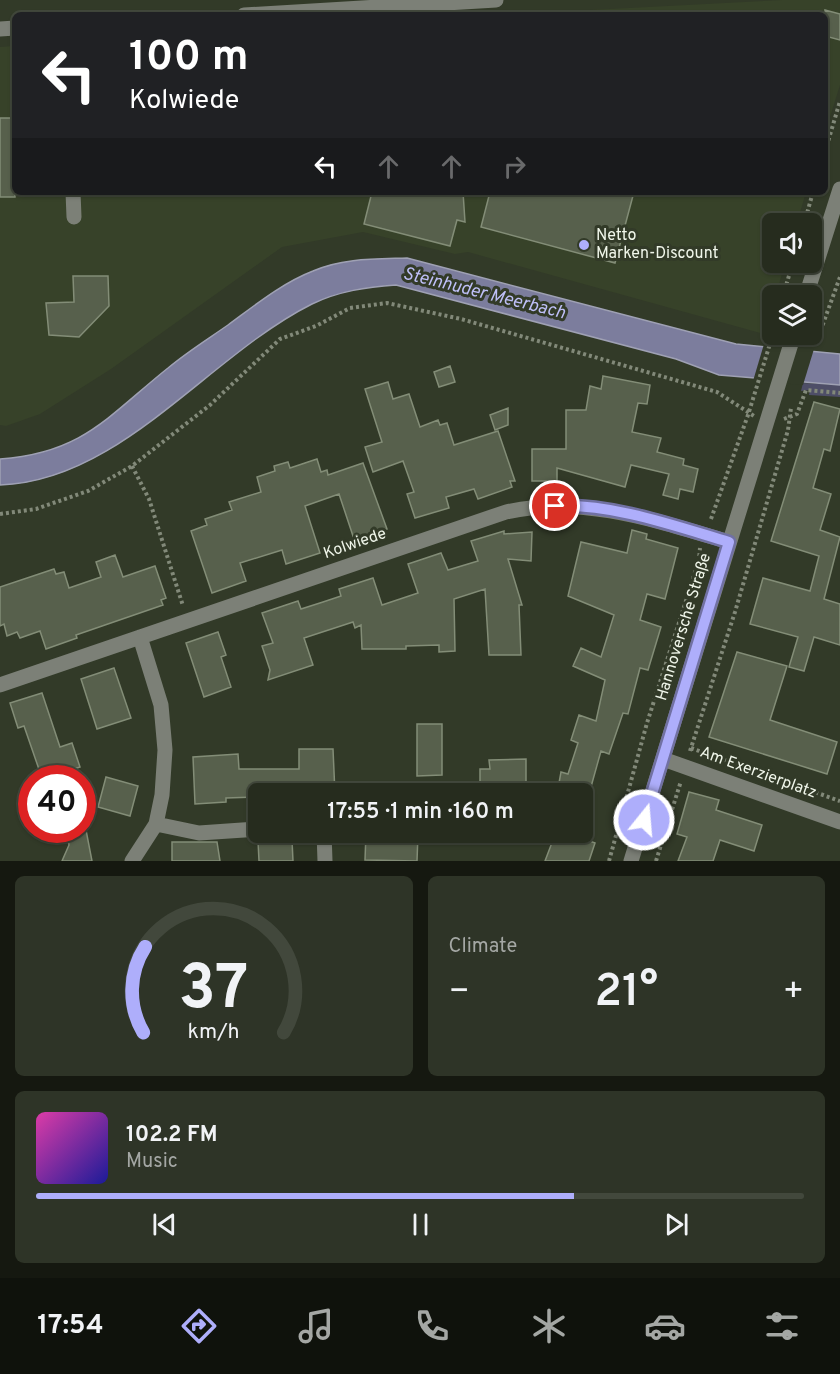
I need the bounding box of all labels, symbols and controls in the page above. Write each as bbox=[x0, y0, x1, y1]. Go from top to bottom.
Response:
text: 100 m bbox=[129, 32, 248, 85]
icon: left bbox=[30, 36, 108, 114]
text: Kolwiede bbox=[129, 84, 239, 118]
icon: left bbox=[309, 150, 342, 183]
icon: ahead bbox=[372, 150, 405, 183]
icon: ahead bbox=[435, 150, 468, 183]
icon: right bbox=[498, 150, 531, 183]
map controls bbox=[762, 213, 822, 345]
button: sound bbox=[762, 213, 822, 273]
place label: Netto Marken-Discount bbox=[596, 226, 718, 264]
marker: Netto Marken-Discount bbox=[577, 238, 591, 252]
water label: Steinhuder Meerbach bbox=[400, 263, 568, 325]
button: layers bbox=[762, 285, 822, 345]
pin bbox=[529, 480, 580, 531]
icon: arrive bbox=[538, 489, 571, 522]
street label: Kolwiede bbox=[321, 524, 389, 564]
street label: Hannoversche Straße bbox=[652, 551, 716, 703]
street label: Am Exerzierplatz bbox=[697, 743, 819, 803]
speed limit sign: 40 bbox=[18, 765, 96, 843]
position arrow bbox=[612, 788, 676, 852]
text: 17:55 · 1 min · 160 m bbox=[327, 799, 514, 826]
text: Climate bbox=[449, 934, 517, 960]
text: 37 bbox=[179, 952, 249, 1031]
text: 21° bbox=[594, 965, 658, 1022]
text: − bbox=[449, 972, 470, 1014]
text: + bbox=[783, 972, 804, 1014]
text: km/h bbox=[188, 1019, 240, 1046]
text: 102.2 FM bbox=[126, 1122, 217, 1149]
text: Music bbox=[126, 1149, 178, 1175]
icon: previous bbox=[148, 1208, 181, 1241]
icon: pause bbox=[404, 1208, 437, 1241]
icon: next bbox=[660, 1208, 693, 1241]
icon: directions bbox=[178, 1305, 220, 1347]
icon: music bbox=[295, 1305, 337, 1347]
icon: phone bbox=[411, 1305, 453, 1347]
icon: climate bbox=[528, 1305, 570, 1347]
icon: car bbox=[644, 1305, 686, 1347]
icon: filters bbox=[761, 1305, 803, 1347]
text: 17:54 bbox=[37, 1309, 104, 1343]

